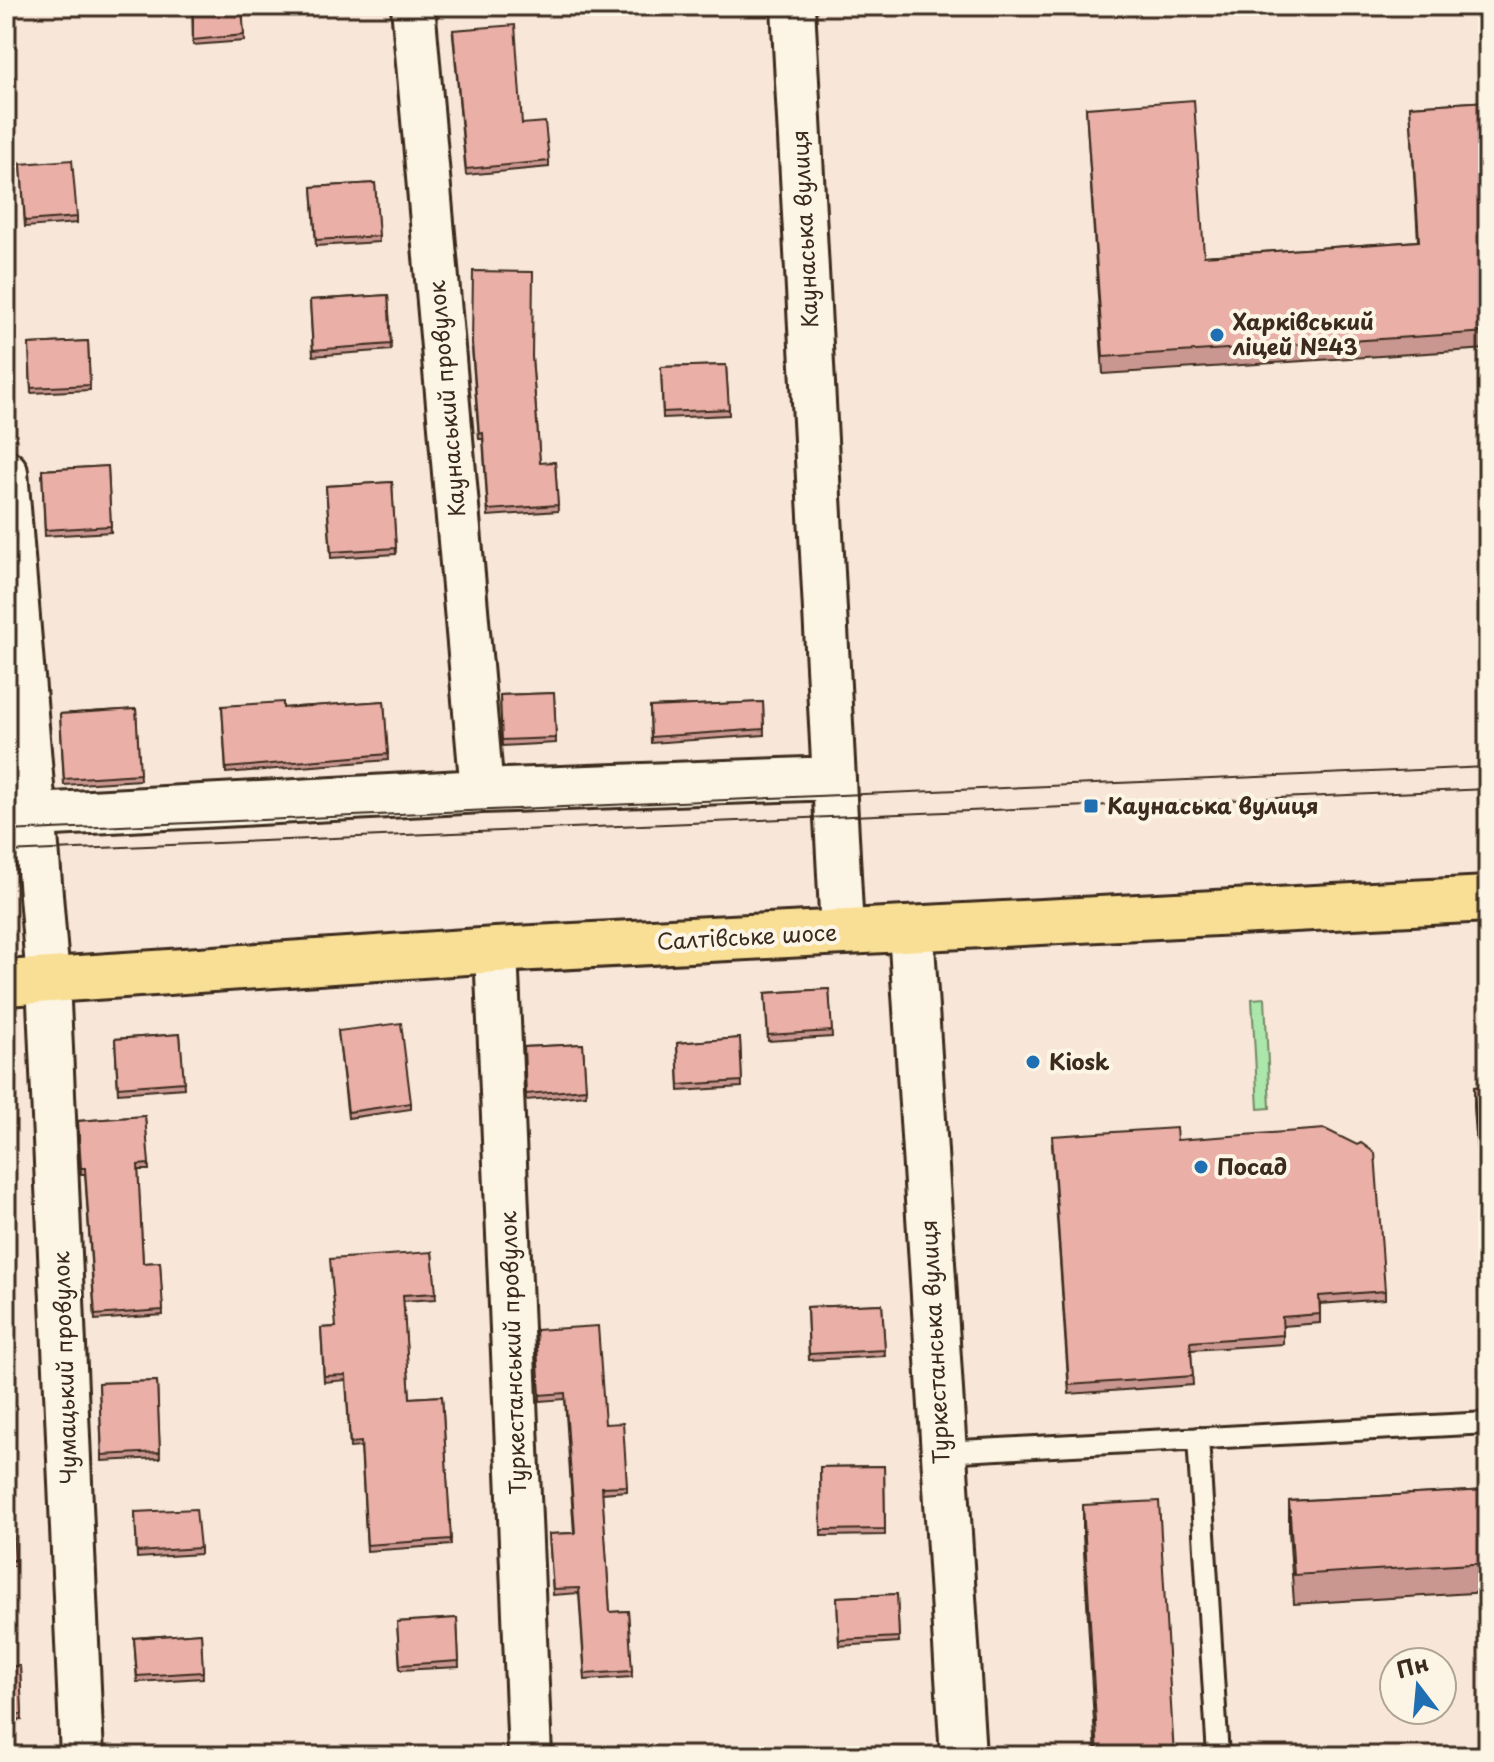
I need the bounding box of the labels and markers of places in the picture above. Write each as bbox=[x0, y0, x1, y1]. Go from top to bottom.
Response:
place label: Харківський ліцей №43 bbox=[1232, 304, 1374, 362]
marker: Харківський ліцей №43 bbox=[1208, 326, 1226, 344]
place label: Каунаська вулиця bbox=[1107, 788, 1319, 821]
marker: Каунаська вулиця bbox=[1082, 797, 1100, 815]
place label: Kiosk bbox=[1049, 1044, 1110, 1077]
marker: Kiosk bbox=[1024, 1053, 1042, 1071]
place label: Посад bbox=[1217, 1149, 1287, 1182]
marker: Посад bbox=[1192, 1158, 1210, 1176]

